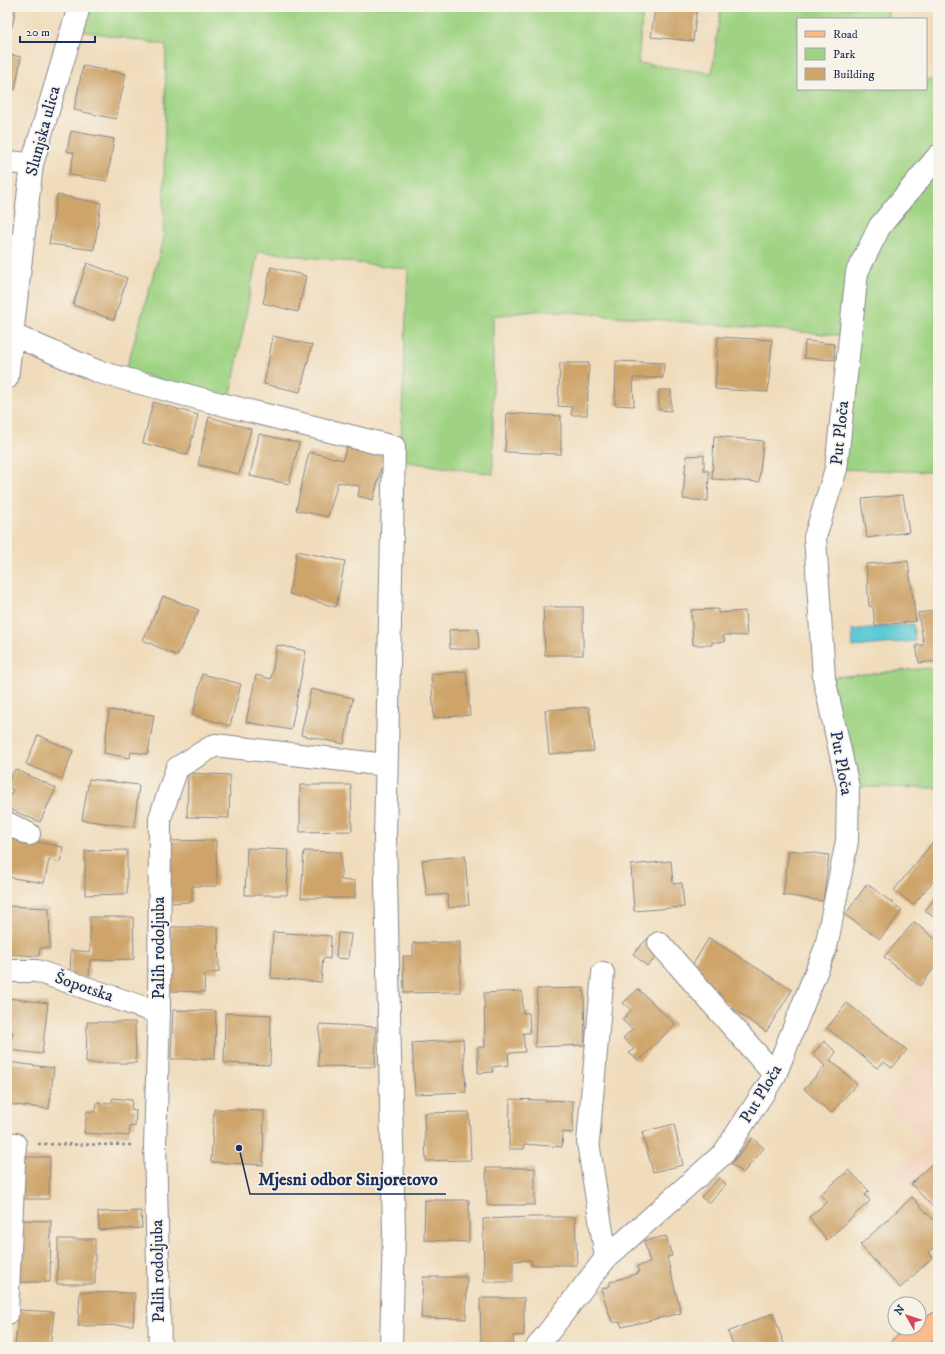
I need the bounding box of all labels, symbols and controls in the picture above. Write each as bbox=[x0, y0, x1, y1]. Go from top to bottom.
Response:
scale bar bbox=[20, 18, 95, 44]
legend bbox=[797, 18, 927, 90]
text: 20 m bbox=[26, 25, 50, 40]
text: Road bbox=[833, 27, 858, 42]
text: Park bbox=[833, 47, 855, 62]
text: Building bbox=[833, 67, 874, 82]
street label: Slunjska ulica bbox=[20, 83, 66, 178]
street label: Put Ploča bbox=[826, 399, 854, 466]
street label: Put Ploča bbox=[825, 729, 858, 798]
street label: Palih rodoljuba bbox=[148, 896, 170, 1000]
street label: Šopotska bbox=[52, 966, 117, 1008]
street label: Put Ploča bbox=[735, 1060, 788, 1127]
callout: Mjesni odbor Sinjoretovo bbox=[250, 1164, 446, 1194]
text: Mjesni odbor Sinjoretovo bbox=[258, 1169, 438, 1191]
street label: Palih rodoljuba bbox=[146, 1219, 170, 1323]
north arrow bbox=[887, 1296, 927, 1336]
text: N bbox=[892, 1302, 908, 1318]

